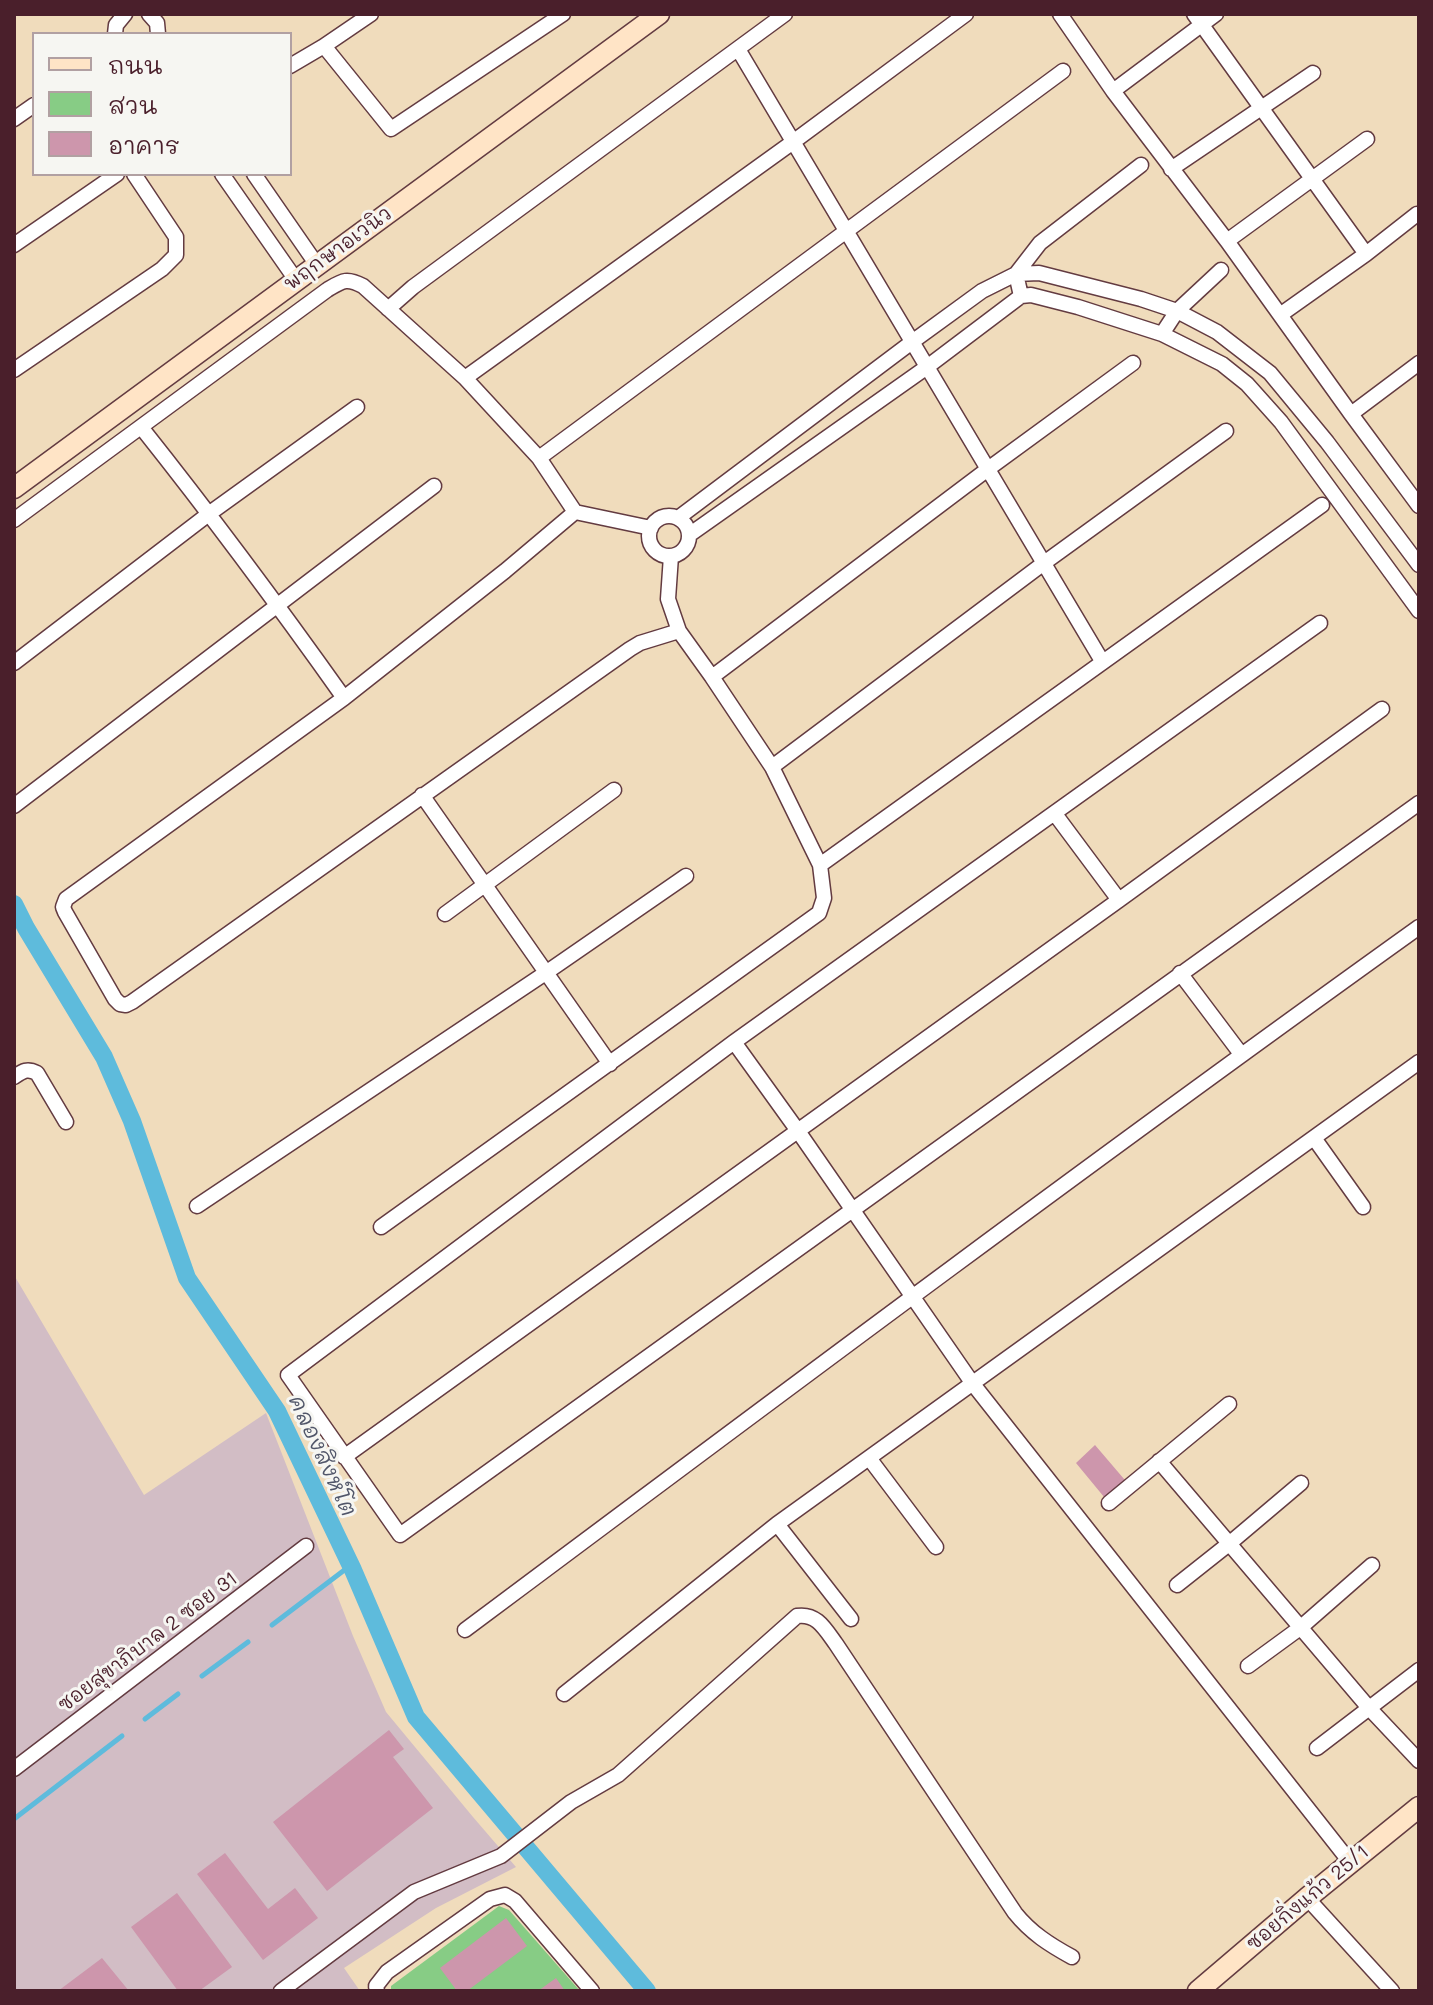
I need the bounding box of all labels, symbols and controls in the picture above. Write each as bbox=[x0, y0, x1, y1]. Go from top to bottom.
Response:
legend bbox=[32, 32, 292, 176]
text: ถนน bbox=[108, 49, 162, 80]
text: สวน bbox=[108, 89, 158, 120]
text: อาคาร bbox=[108, 129, 180, 160]
street label: พฤกษาอเวนิว bbox=[279, 202, 397, 296]
water label: คลองสิงห์โต bbox=[282, 1391, 362, 1521]
street label: ซอยสุขาภิบาล 2 ซอย 31 bbox=[53, 1567, 243, 1717]
street label: ซอยกิ่งแก้ว 25/1 bbox=[1242, 1840, 1374, 1956]

